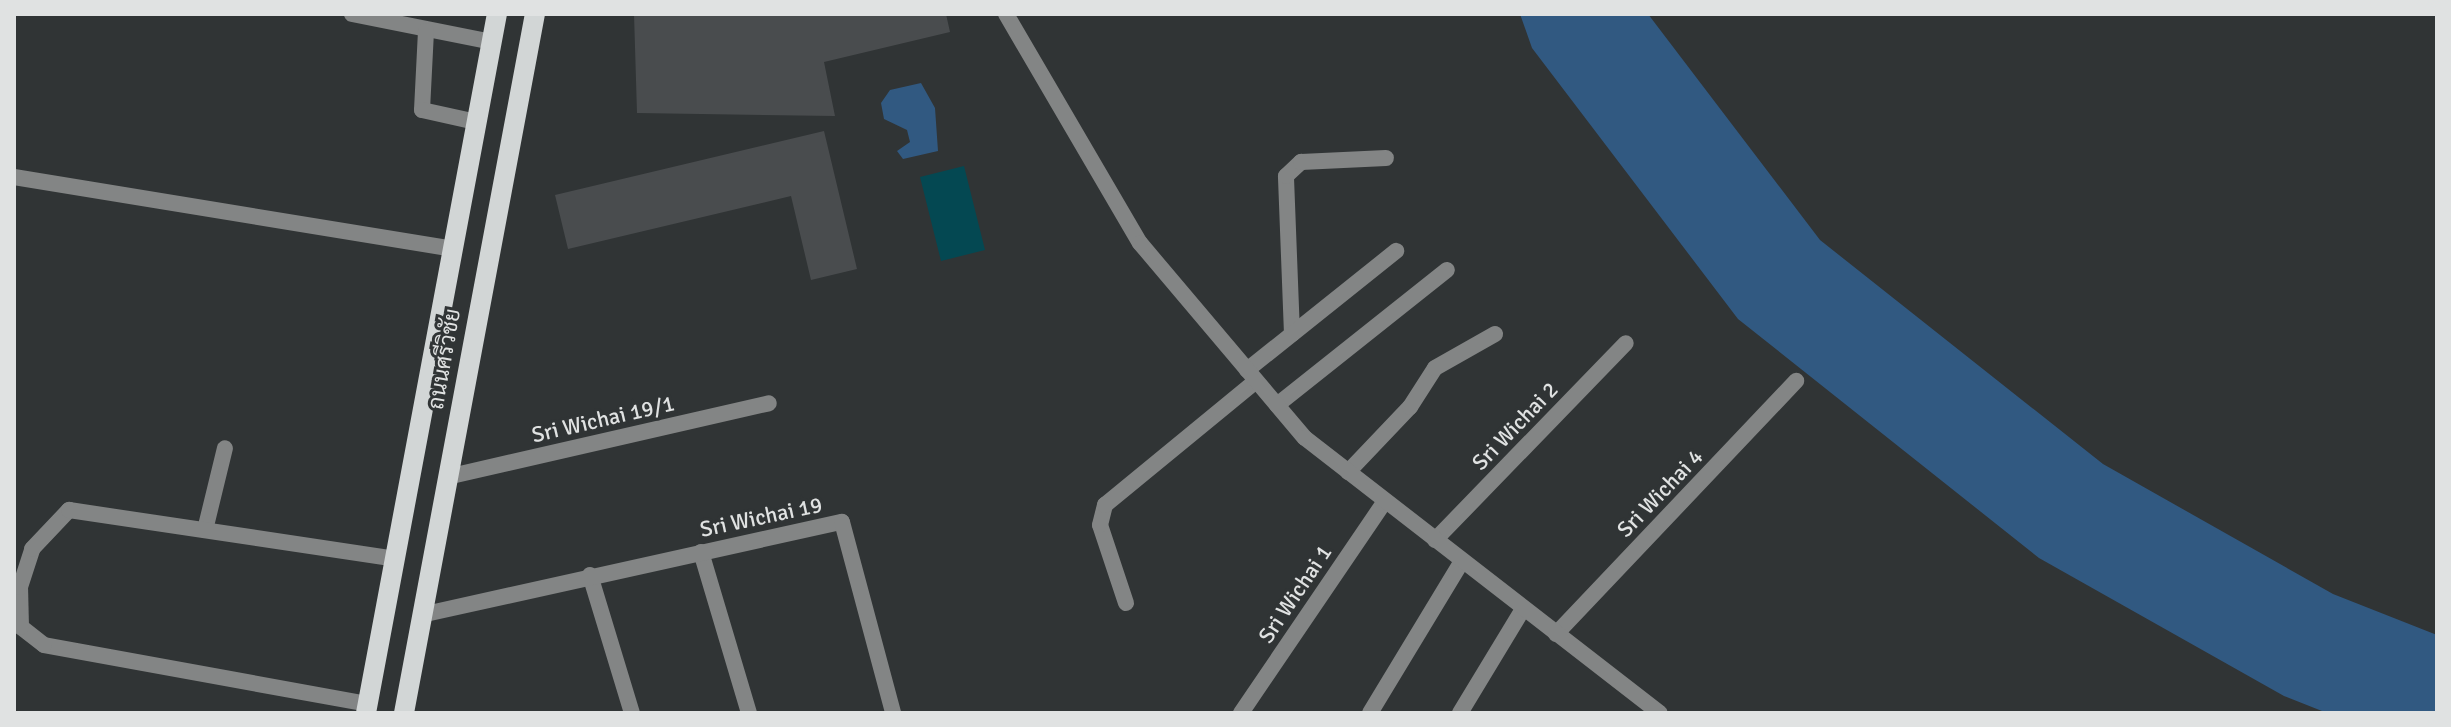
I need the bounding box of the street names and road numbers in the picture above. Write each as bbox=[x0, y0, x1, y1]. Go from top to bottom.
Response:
street label: ถนนศรีวิชัย bbox=[422, 307, 466, 411]
street label: Sri Wichai 2 bbox=[1466, 376, 1564, 476]
street label: Sri Wichai 19/1 bbox=[529, 390, 677, 448]
street label: Sri Wichai 4 bbox=[1611, 443, 1709, 543]
street label: Sri Wichai 19 bbox=[697, 491, 825, 543]
street label: Sri Wichai 1 bbox=[1253, 540, 1337, 648]

